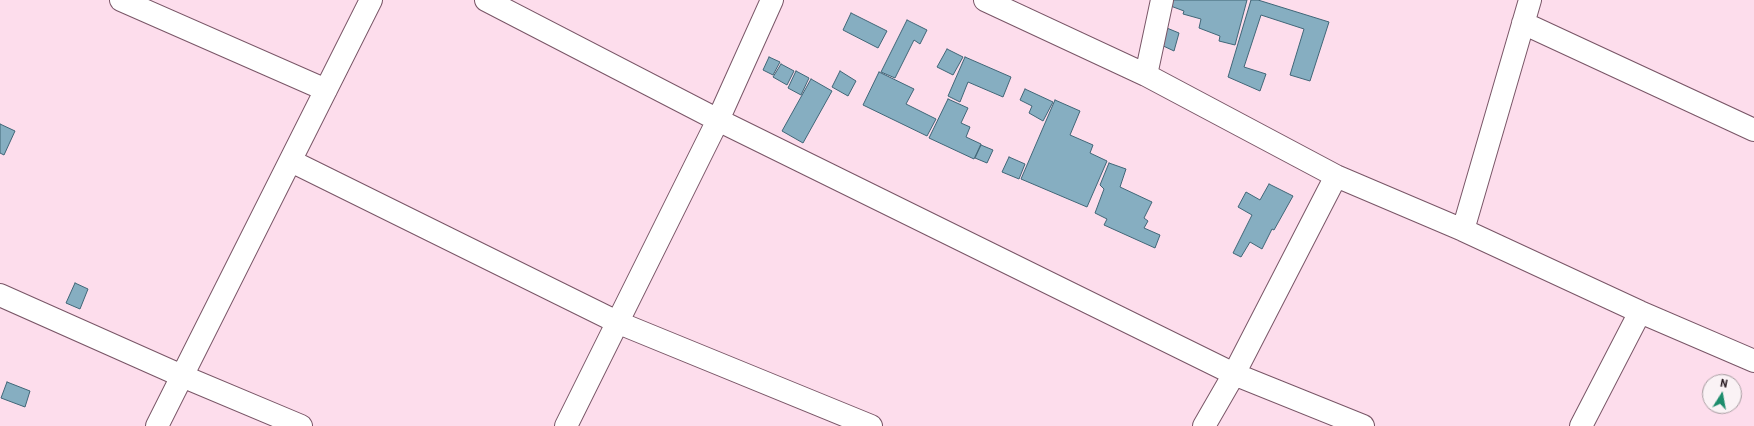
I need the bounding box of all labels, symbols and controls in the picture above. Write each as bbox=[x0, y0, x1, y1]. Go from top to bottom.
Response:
north arrow bbox=[1702, 374, 1742, 414]
text: N bbox=[1719, 376, 1729, 390]

